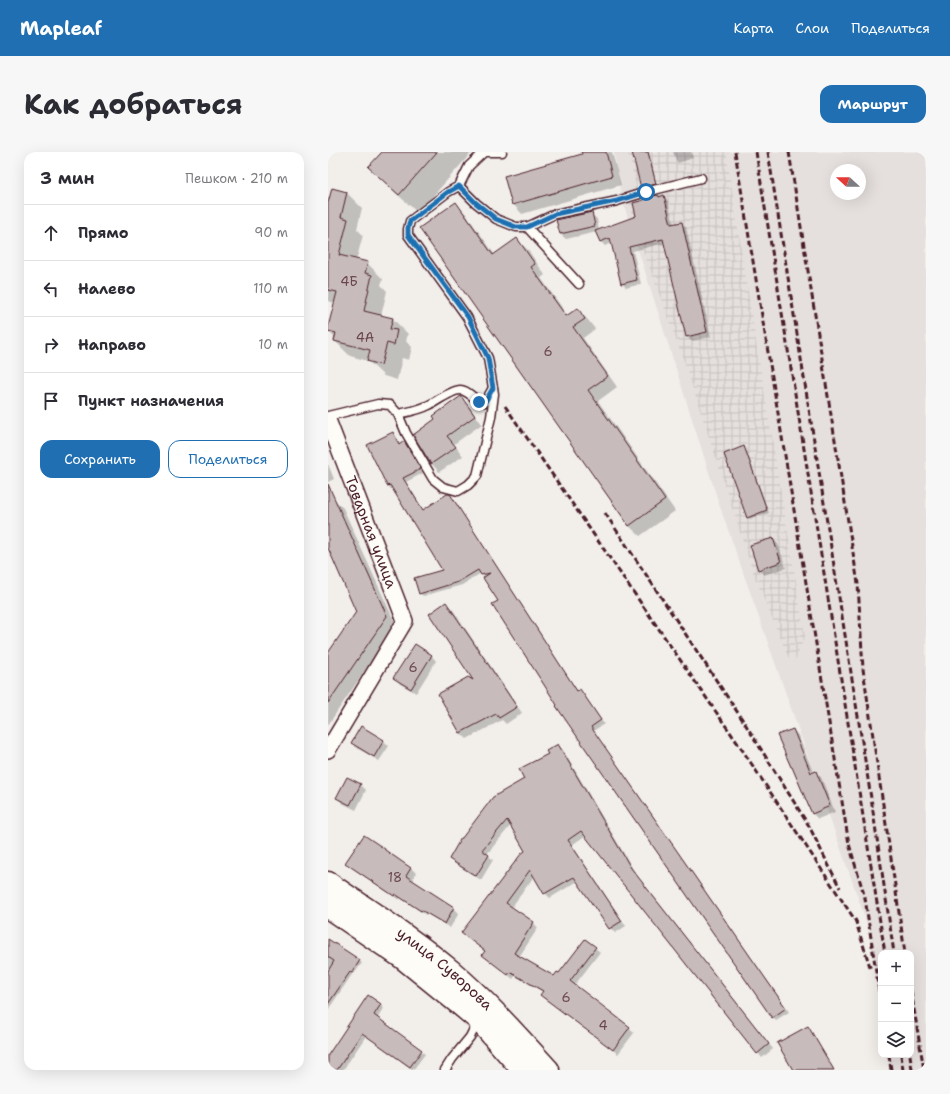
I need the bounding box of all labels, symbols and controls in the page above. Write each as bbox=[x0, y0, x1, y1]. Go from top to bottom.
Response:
text: Mapleaf bbox=[20, 16, 102, 41]
text: Карта bbox=[733, 19, 774, 37]
text: Слои bbox=[796, 19, 829, 37]
text: Поделиться bbox=[851, 19, 930, 37]
text: Как добраться bbox=[24, 85, 243, 123]
button: Маршрут bbox=[820, 85, 926, 123]
north arrow bbox=[830, 164, 866, 200]
text: 3 мин bbox=[40, 167, 95, 189]
text: Пешком · 210 m bbox=[185, 170, 288, 187]
route start bbox=[637, 183, 655, 201]
icon: ahead bbox=[40, 222, 62, 244]
text: Прямо bbox=[78, 223, 128, 243]
text: 90 m bbox=[254, 224, 288, 241]
house number: 4Б bbox=[340, 273, 358, 290]
icon: left bbox=[40, 278, 62, 300]
text: Налево bbox=[78, 279, 136, 299]
text: 110 m bbox=[253, 280, 288, 297]
house number: 4А bbox=[356, 329, 374, 346]
icon: right bbox=[40, 334, 62, 356]
text: Направо bbox=[78, 335, 146, 355]
text: 10 m bbox=[258, 336, 288, 353]
house number: 6 bbox=[543, 343, 553, 360]
icon: arrive bbox=[40, 390, 62, 412]
text: Пункт назначения bbox=[78, 391, 224, 411]
route end bbox=[470, 393, 488, 411]
button: Сохранить bbox=[40, 440, 160, 478]
button: Поделиться bbox=[168, 440, 288, 478]
street label: Товарная улица bbox=[340, 473, 402, 592]
house number: 6 bbox=[408, 659, 418, 676]
house number: 18 bbox=[388, 869, 402, 886]
street label: улица Суворова bbox=[392, 923, 498, 1015]
map controls bbox=[878, 950, 914, 1058]
button: + bbox=[878, 950, 914, 986]
button: − bbox=[878, 986, 914, 1022]
house number: 6 bbox=[561, 989, 571, 1006]
house number: 4 bbox=[598, 1017, 608, 1034]
button: layers bbox=[878, 1022, 914, 1058]

